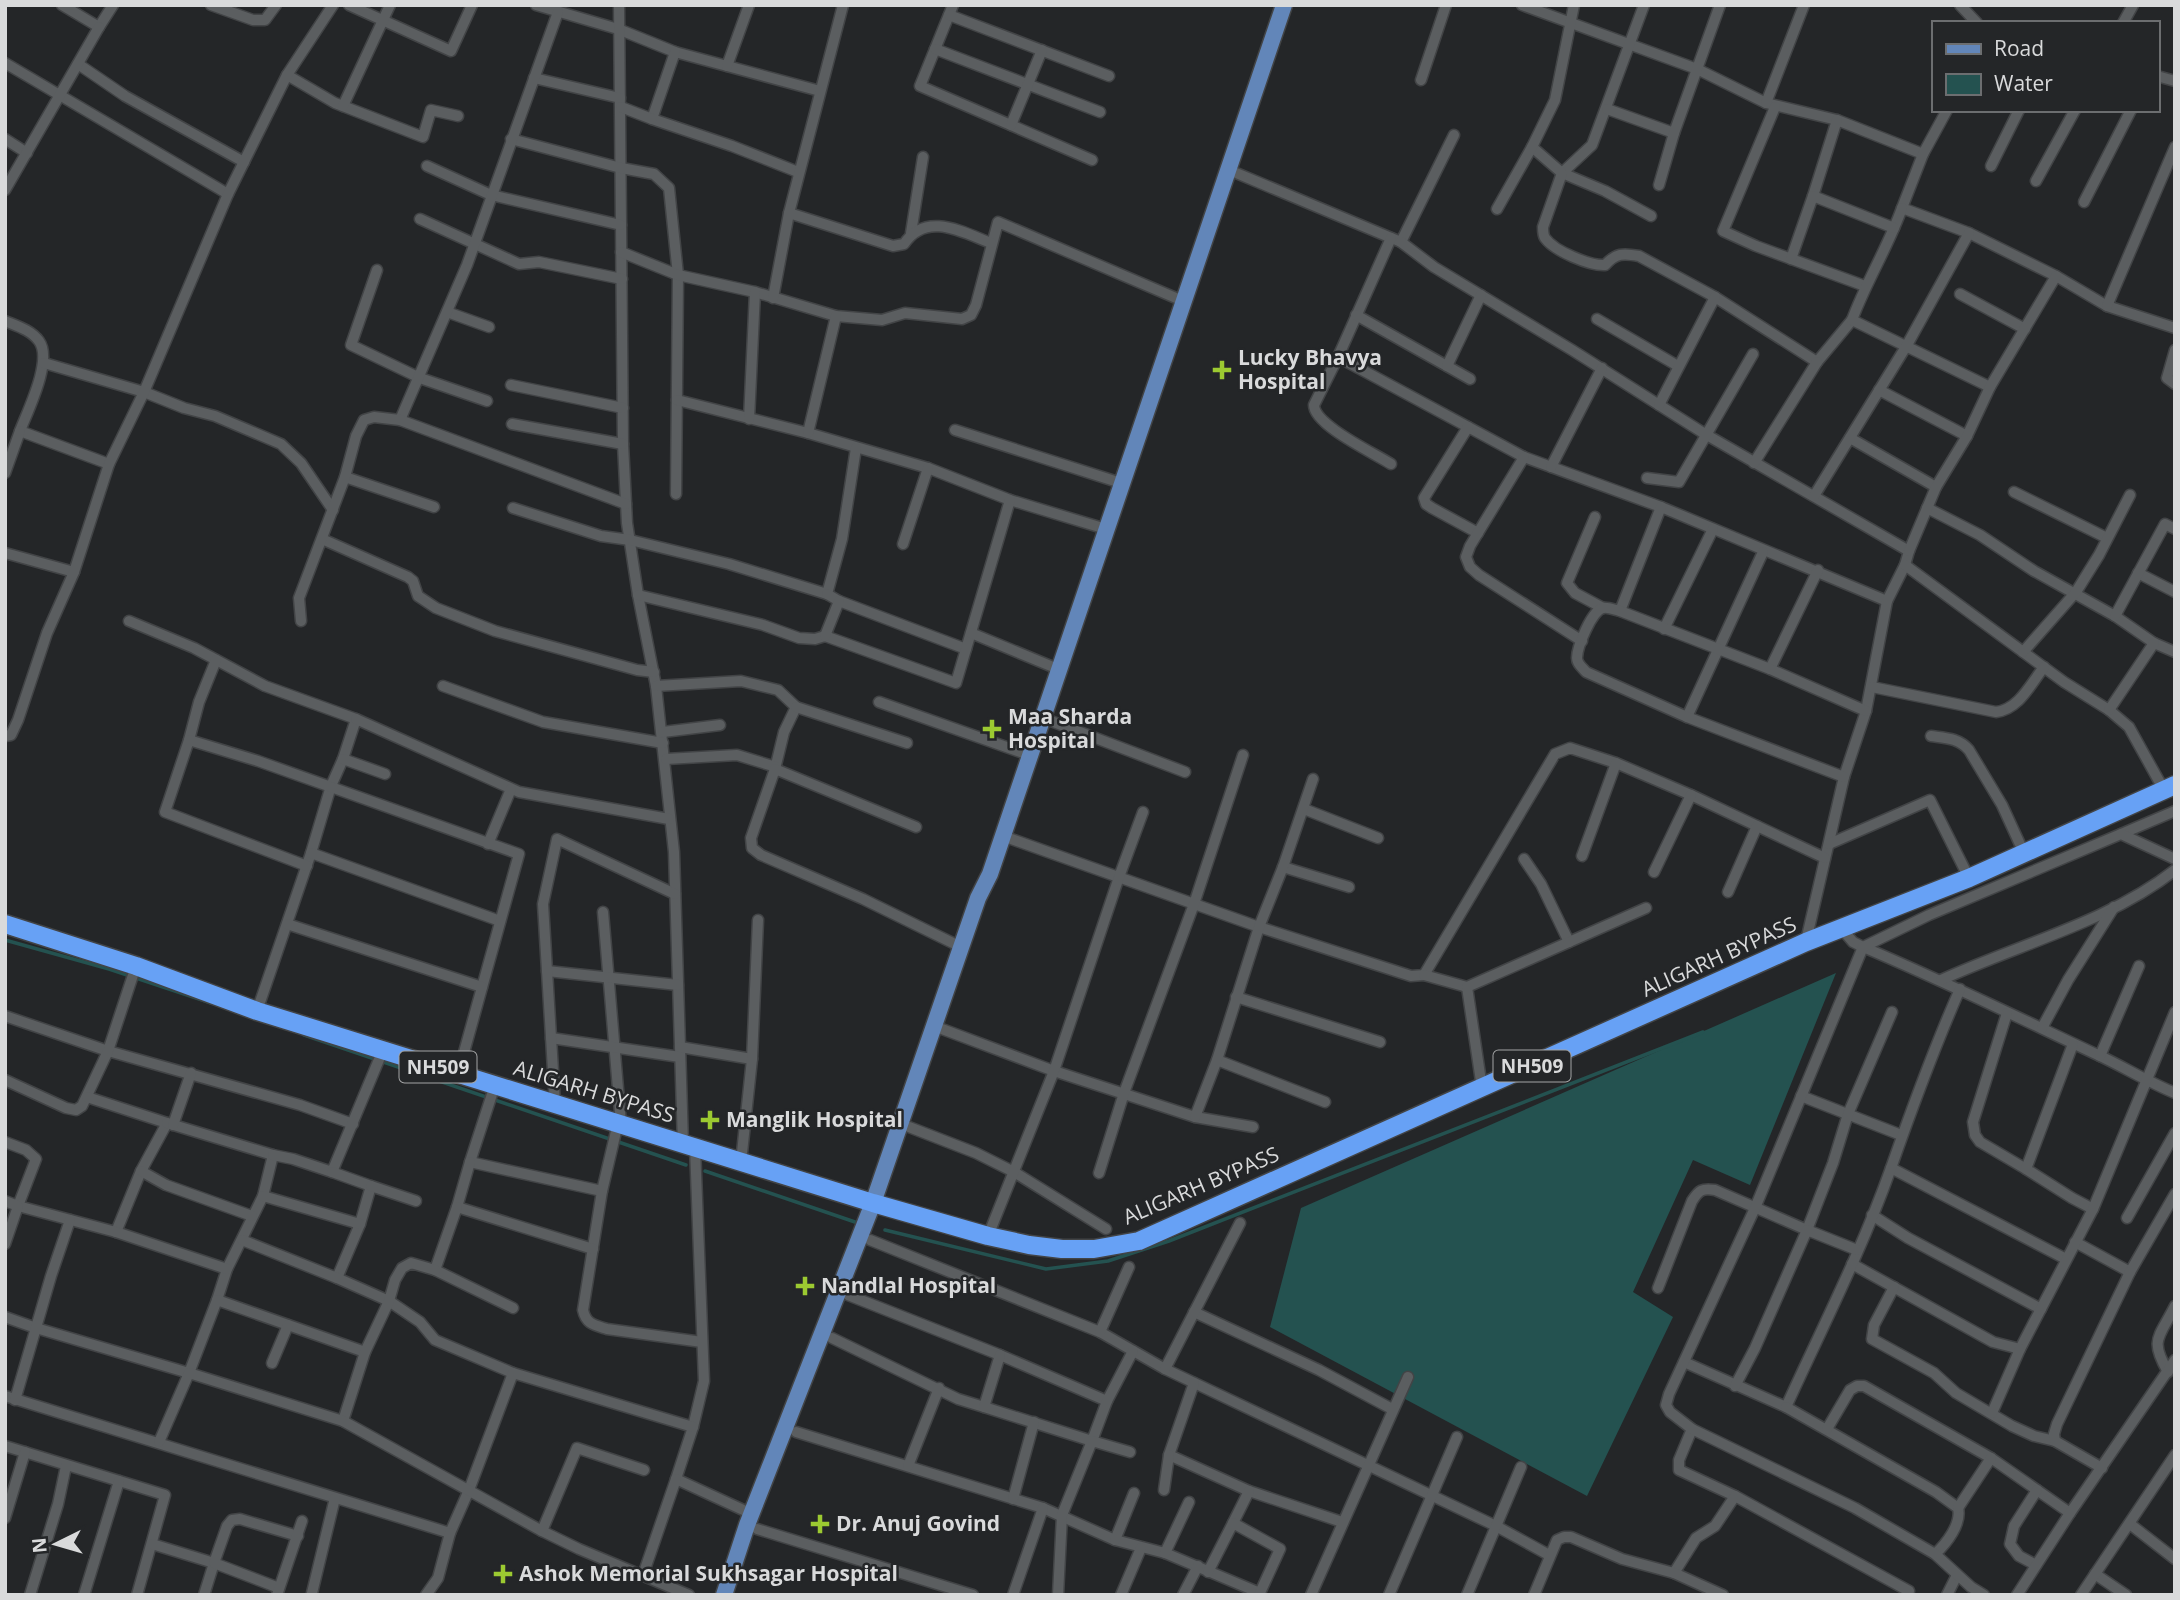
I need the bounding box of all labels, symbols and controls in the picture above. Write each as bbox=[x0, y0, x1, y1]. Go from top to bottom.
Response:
legend bbox=[1932, 21, 2159, 112]
text: Road bbox=[1994, 34, 2044, 62]
text: Water bbox=[1994, 69, 2053, 97]
place label: Lucky Bhavya Hospital bbox=[1238, 343, 1382, 395]
marker: Lucky Bhavya Hospital bbox=[1212, 360, 1232, 380]
place label: Maa Sharda Hospital bbox=[1008, 702, 1132, 754]
marker: Maa Sharda Hospital bbox=[982, 719, 1002, 739]
street label: ALIGARH BYPASS bbox=[1637, 909, 1800, 1003]
road number: NH509 bbox=[1494, 1050, 1570, 1082]
road number: NH509 bbox=[400, 1051, 476, 1082]
street label: ALIGARH BYPASS bbox=[510, 1053, 678, 1129]
place label: Manglik Hospital bbox=[726, 1105, 903, 1133]
marker: Manglik Hospital bbox=[700, 1110, 720, 1130]
street label: ALIGARH BYPASS bbox=[1118, 1140, 1283, 1231]
place label: Nandlal Hospital bbox=[821, 1271, 996, 1299]
marker: Nandlal Hospital bbox=[795, 1276, 815, 1296]
north arrow bbox=[21, 1509, 91, 1579]
place label: Dr. Anuj Govind bbox=[836, 1509, 1000, 1537]
marker: Dr. Anuj Govind bbox=[810, 1514, 830, 1534]
text: N bbox=[25, 1537, 53, 1554]
place label: Ashok Memorial Sukhsagar Hospital bbox=[519, 1559, 898, 1587]
marker: Ashok Memorial Sukhsagar Hospital bbox=[493, 1564, 513, 1584]

